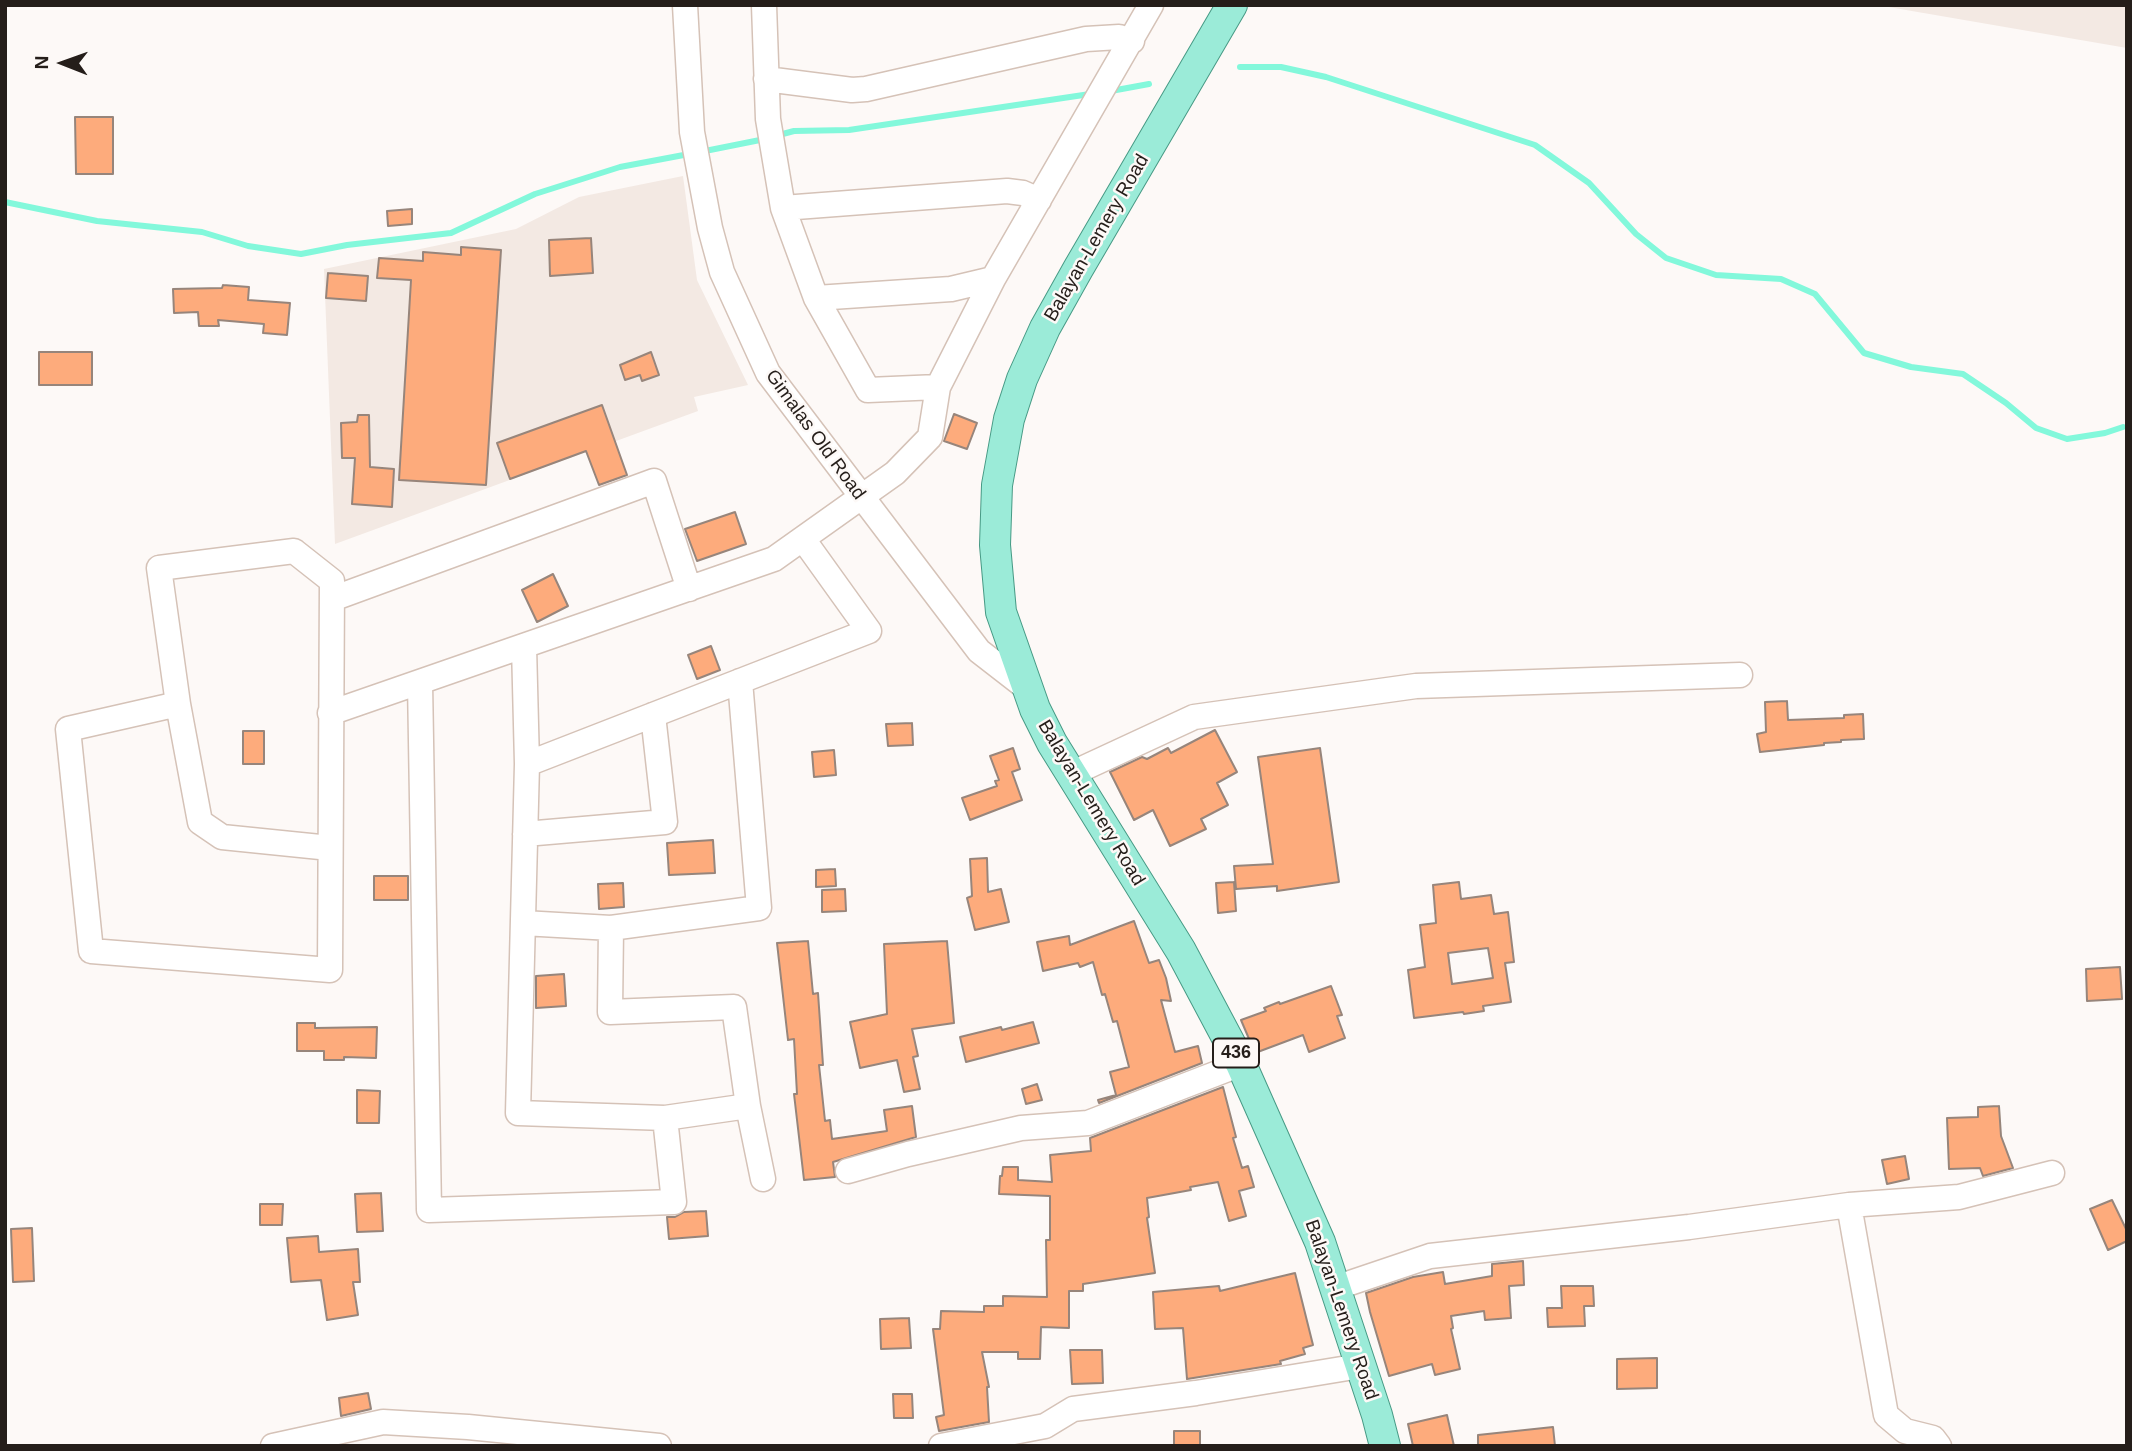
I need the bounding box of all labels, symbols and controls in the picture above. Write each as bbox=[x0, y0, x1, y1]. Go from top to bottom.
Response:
north arrow bbox=[28, 28, 98, 98]
text: N bbox=[31, 56, 52, 70]
street label: Balayan-Lemery Road bbox=[1040, 150, 1154, 326]
street label: Gimalas Old Road bbox=[760, 366, 870, 504]
street label: Balayan-Lemery Road bbox=[1033, 716, 1149, 890]
road number: 436 bbox=[1213, 1038, 1259, 1068]
street label: Balayan-Lemery Road bbox=[1299, 1217, 1383, 1403]

